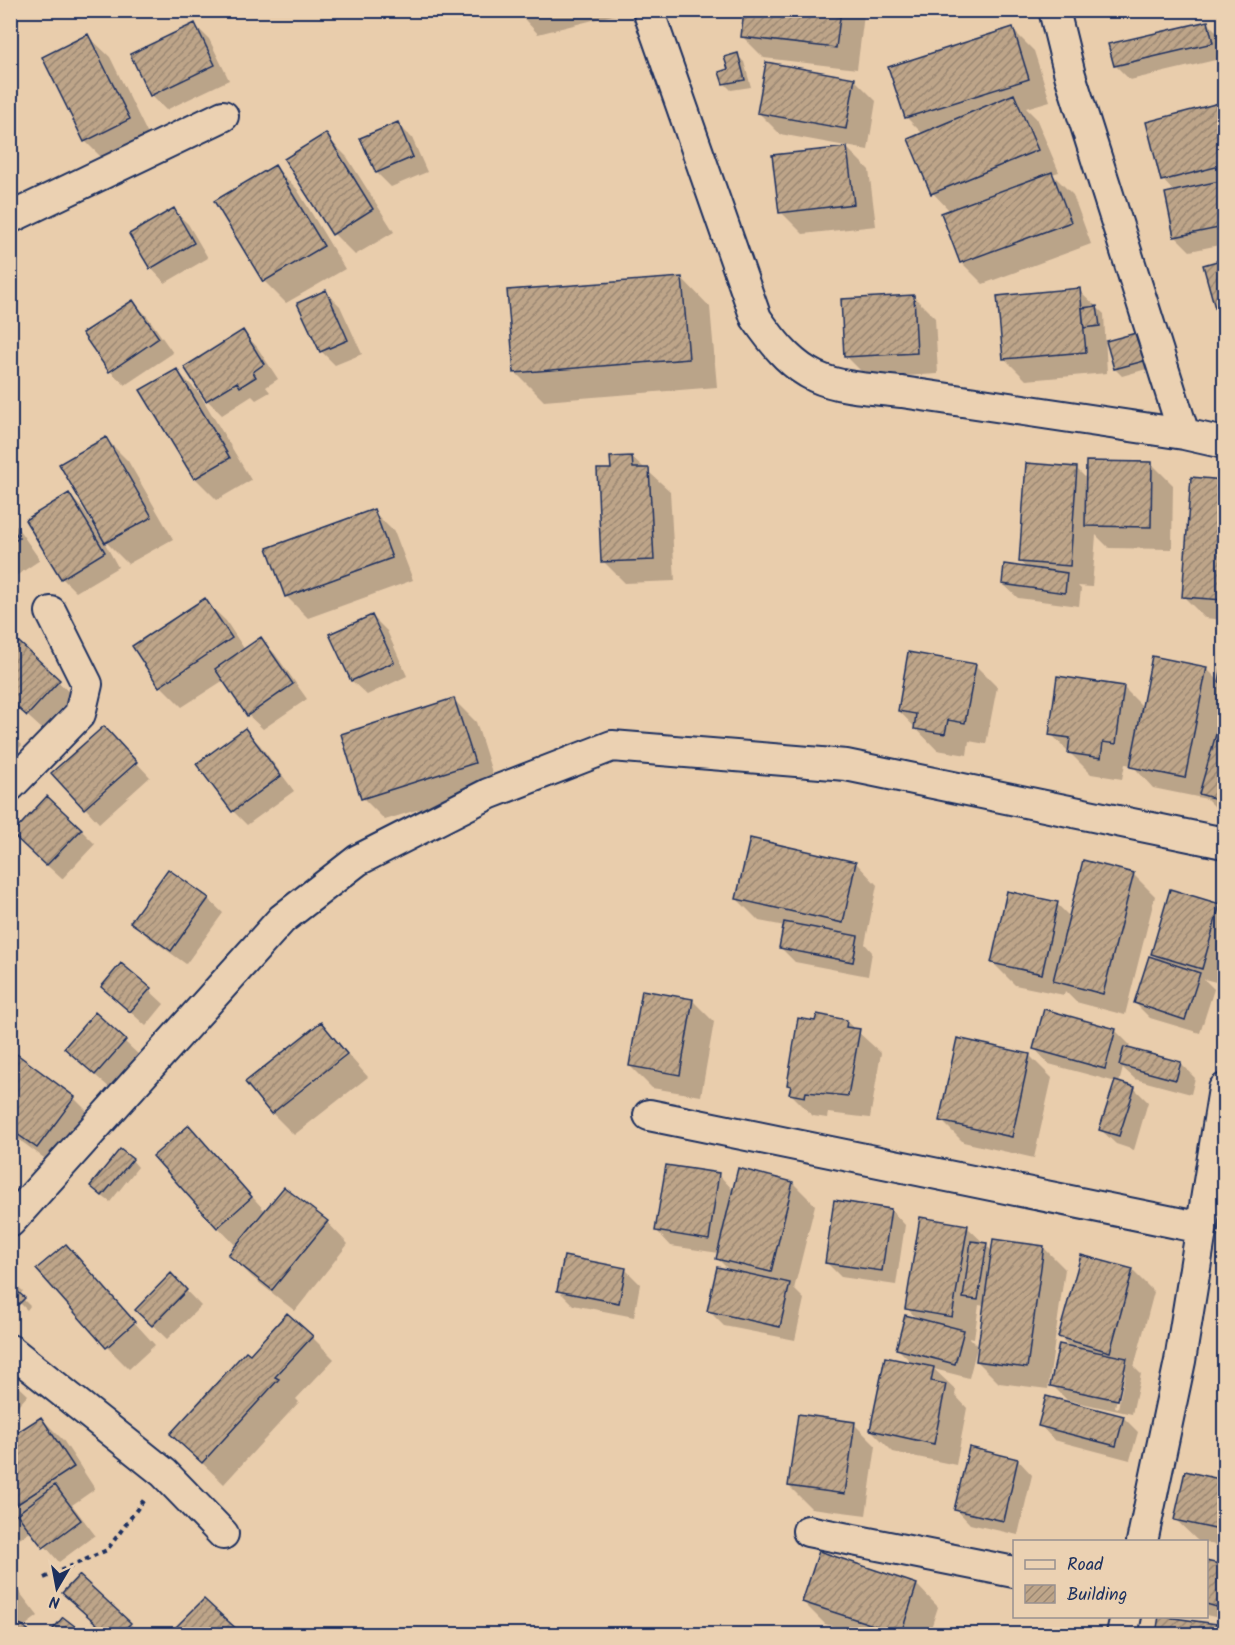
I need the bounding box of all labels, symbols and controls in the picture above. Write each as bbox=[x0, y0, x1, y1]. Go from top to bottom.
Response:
legend bbox=[1013, 1540, 1208, 1618]
text: Road bbox=[1067, 1551, 1104, 1580]
north arrow bbox=[27, 1558, 87, 1618]
text: Building bbox=[1067, 1581, 1127, 1610]
text: N bbox=[48, 1588, 62, 1614]

